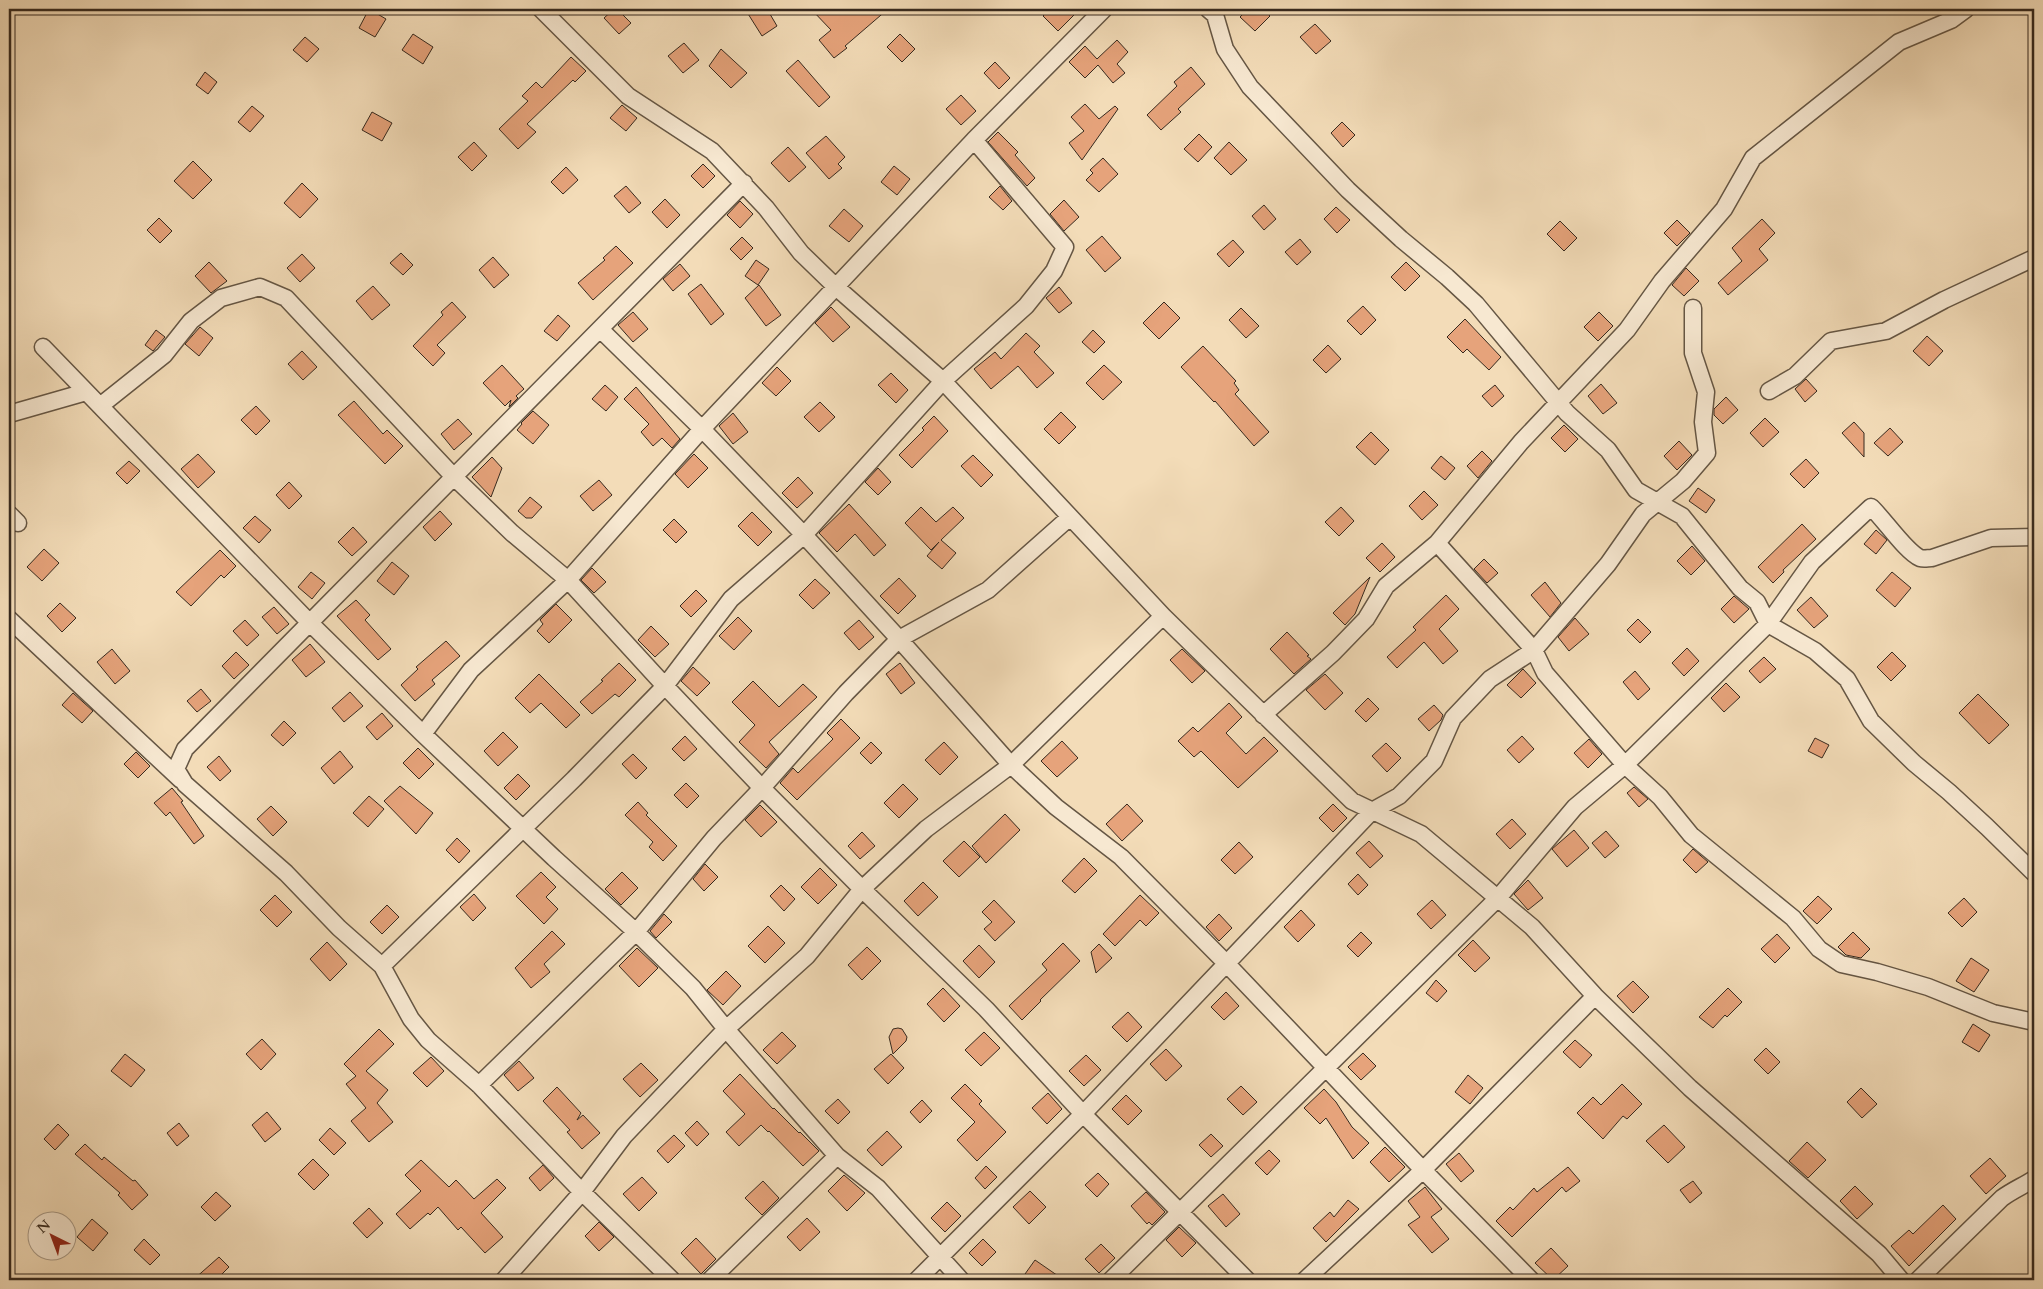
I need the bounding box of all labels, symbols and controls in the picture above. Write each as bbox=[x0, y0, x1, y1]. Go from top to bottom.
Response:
north arrow bbox=[28, 1212, 78, 1262]
text: N bbox=[33, 1216, 55, 1238]

